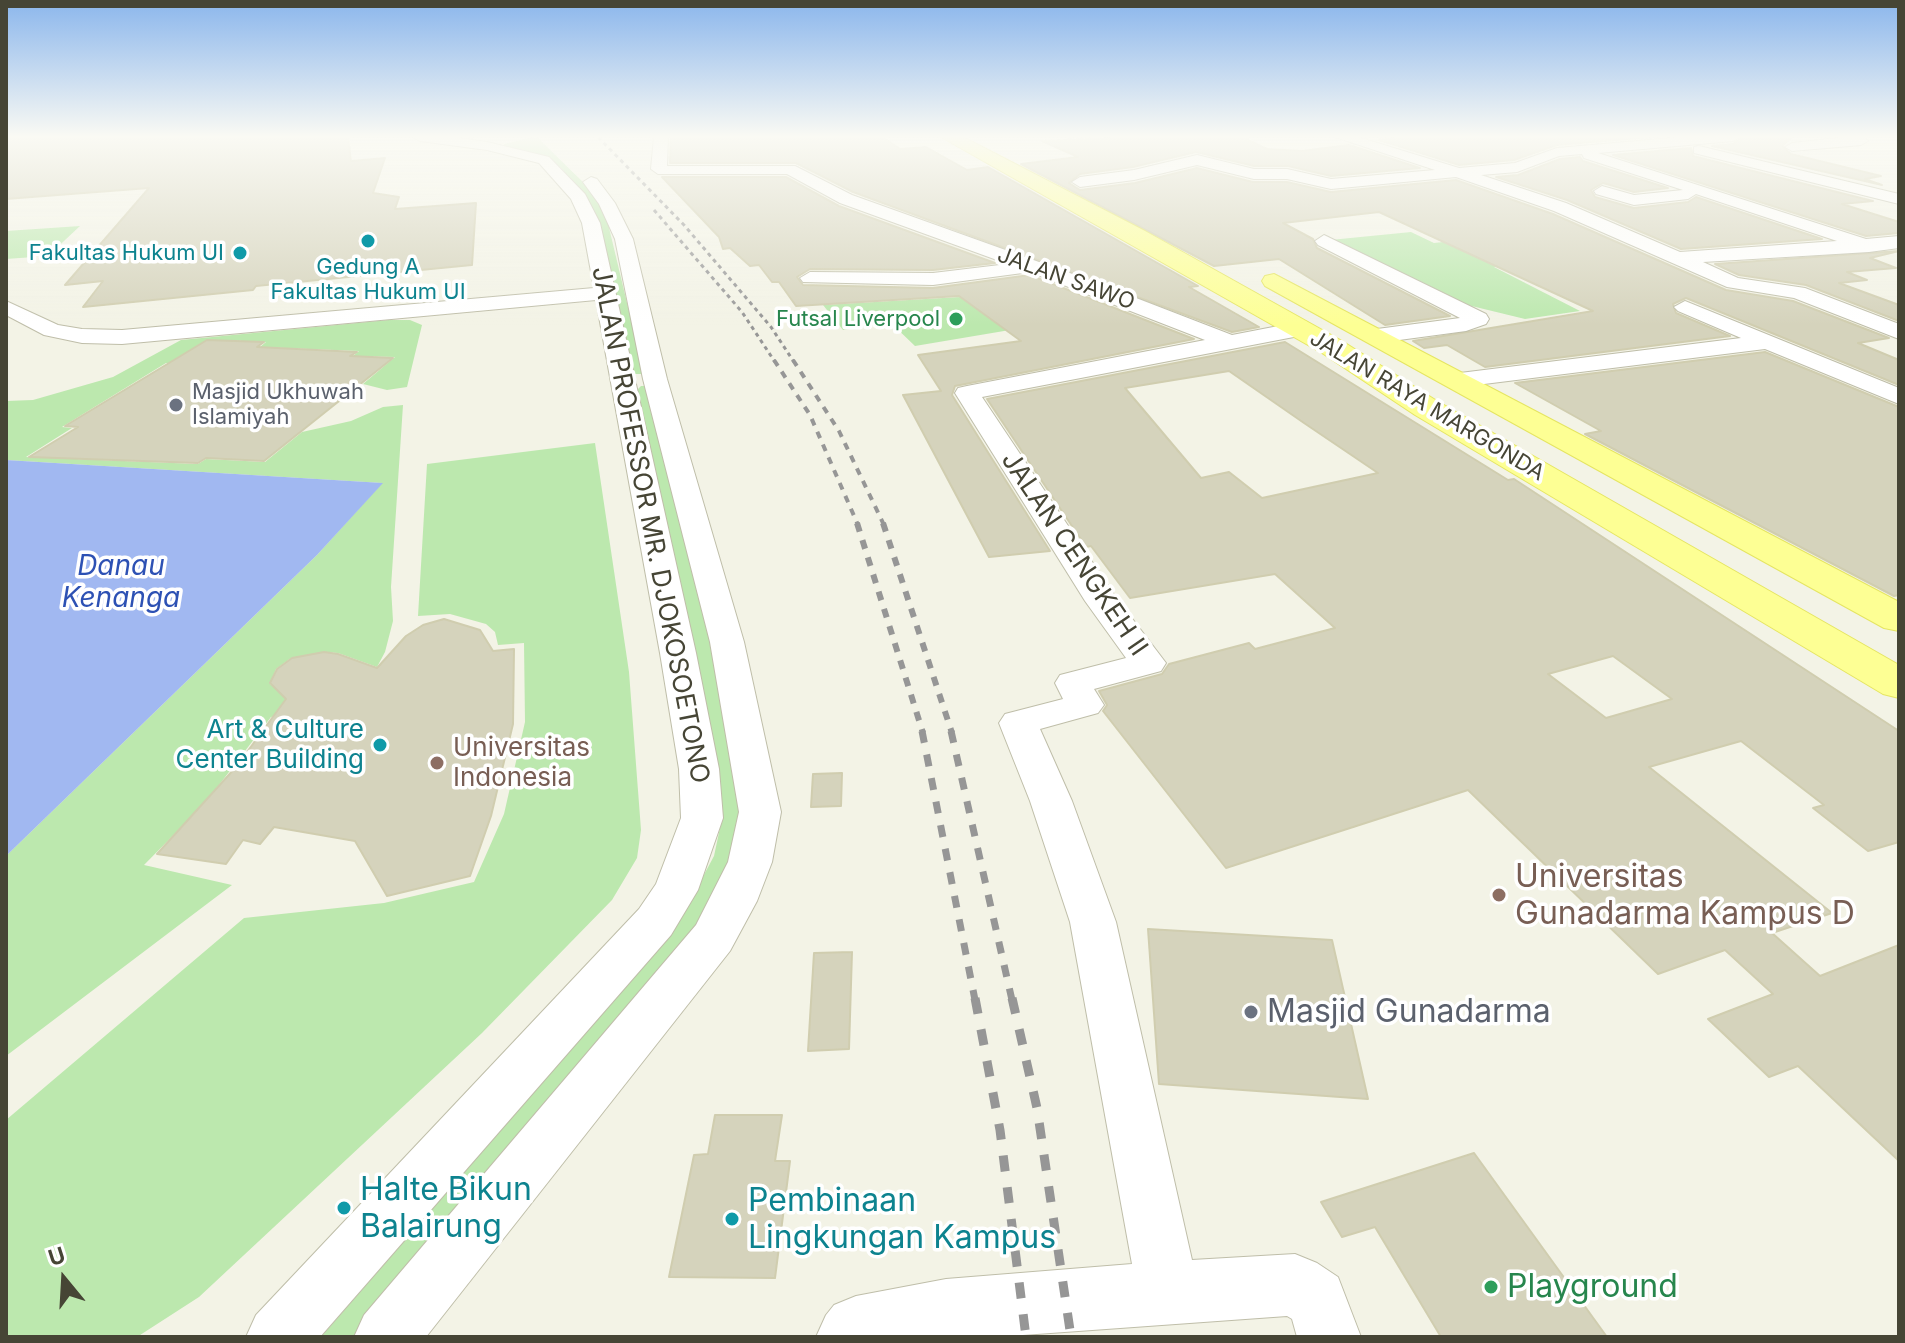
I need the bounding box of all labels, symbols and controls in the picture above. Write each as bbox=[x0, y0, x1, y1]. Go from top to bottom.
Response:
marker: Gedung A Fakultas Hukum UI bbox=[359, 232, 377, 250]
place label: Fakultas Hukum UI bbox=[29, 240, 224, 266]
street label: JALAN SAWO bbox=[994, 242, 1138, 316]
marker: Fakultas Hukum UI bbox=[231, 244, 249, 262]
place label: Gedung A Fakultas Hukum UI bbox=[270, 254, 466, 306]
street label: JALAN PROFESSOR MR. DJOKOSOETONO bbox=[585, 264, 715, 786]
place label: Futsal Liverpool bbox=[776, 306, 940, 332]
marker: Futsal Liverpool bbox=[947, 310, 965, 328]
street label: JALAN RAYA MARGONDA bbox=[1305, 325, 1549, 487]
place label: Masjid Ukhuwah Islamiyah bbox=[192, 379, 364, 430]
marker: Masjid Ukhuwah Islamiyah bbox=[167, 396, 185, 414]
street label: JALAN CENGKEH II bbox=[994, 446, 1154, 662]
water label: Danau Kenanga bbox=[62, 550, 180, 616]
place label: Art & Culture Center Building bbox=[175, 714, 364, 776]
place label: Universitas Indonesia bbox=[453, 732, 590, 794]
marker: Art & Culture Center Building bbox=[371, 736, 389, 754]
marker: Universitas Indonesia bbox=[428, 754, 446, 772]
place label: Universitas Gunadarma Kampus D bbox=[1515, 858, 1855, 933]
marker: Universitas Gunadarma Kampus D bbox=[1490, 886, 1508, 904]
place label: Masjid Gunadarma bbox=[1267, 993, 1551, 1031]
marker: Masjid Gunadarma bbox=[1242, 1003, 1260, 1021]
place label: Halte Bikun Balairung bbox=[360, 1171, 532, 1246]
place label: Pembinaan Lingkungan Kampus bbox=[748, 1182, 1056, 1257]
marker: Halte Bikun Balairung bbox=[335, 1199, 353, 1217]
marker: Pembinaan Lingkungan Kampus bbox=[723, 1210, 741, 1228]
north arrow bbox=[24, 1239, 104, 1319]
text: U bbox=[45, 1241, 68, 1271]
place label: Playground bbox=[1507, 1268, 1678, 1306]
marker: Playground bbox=[1482, 1278, 1500, 1296]

